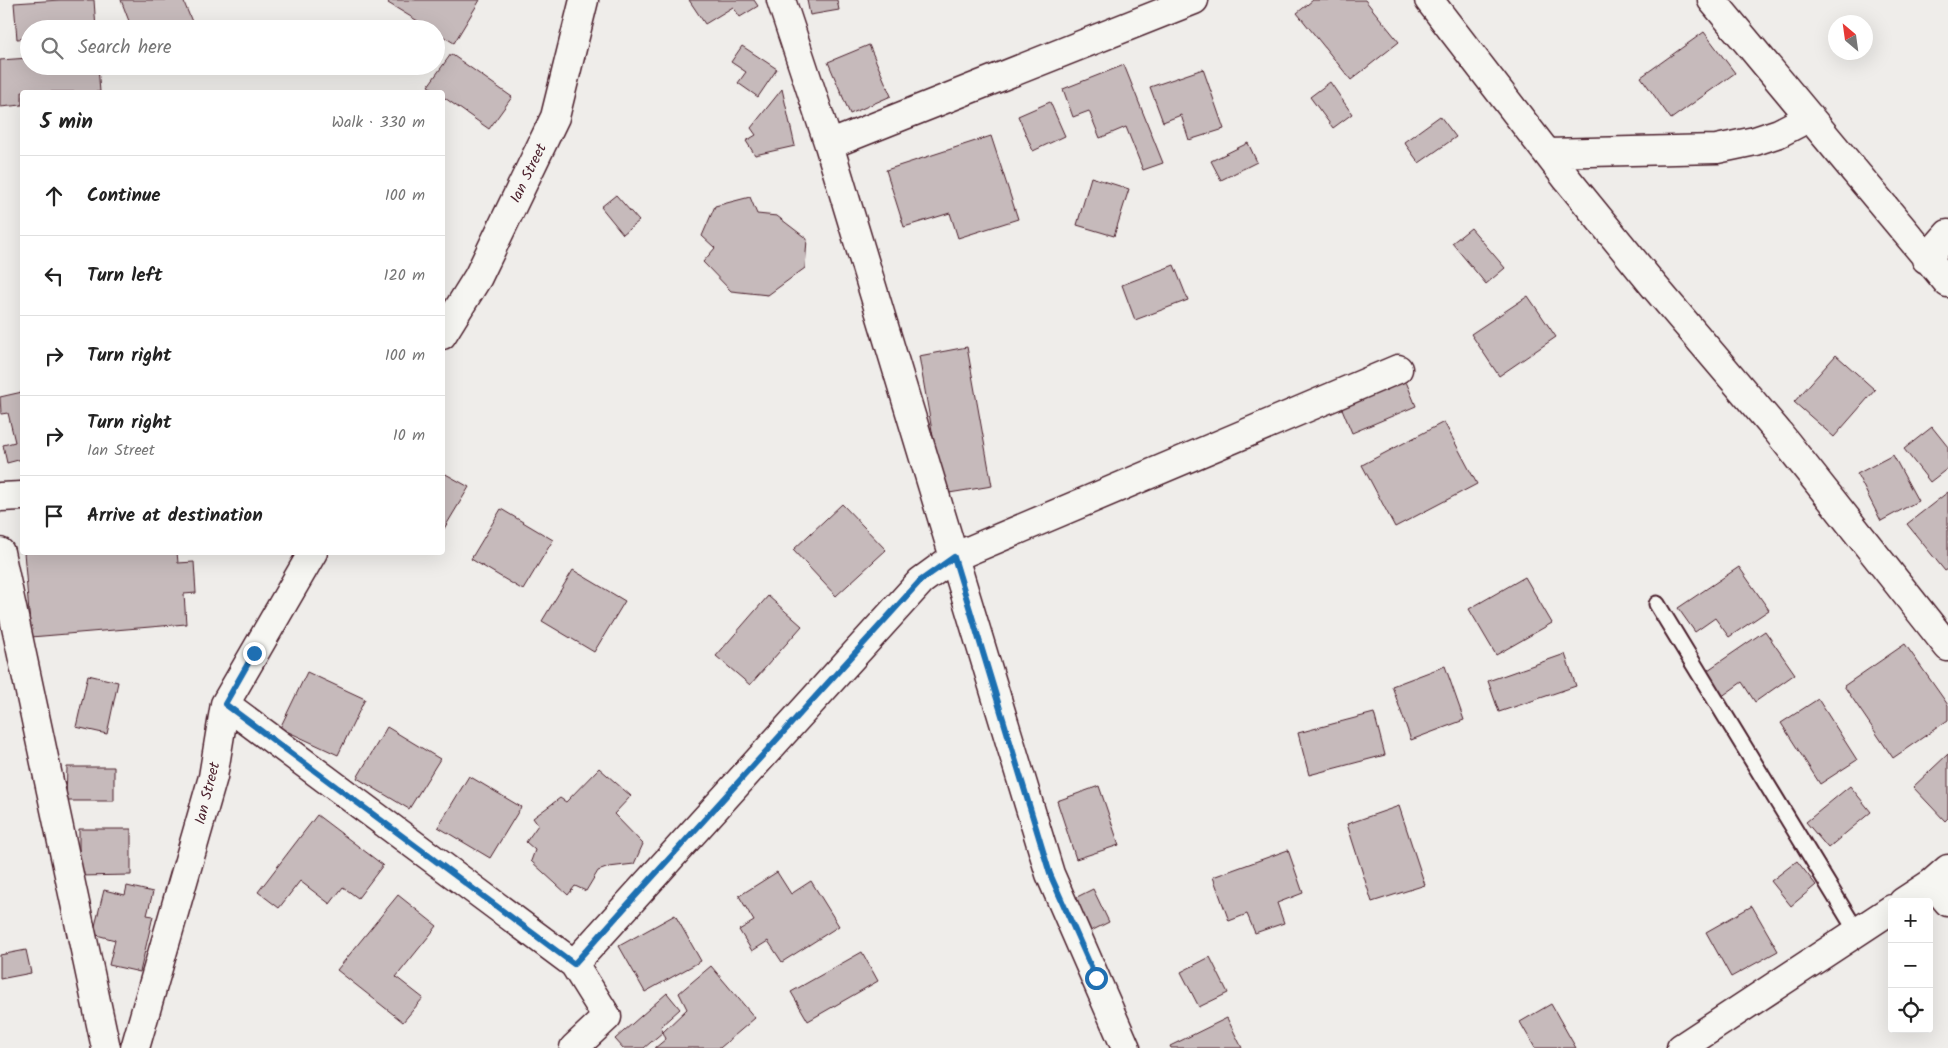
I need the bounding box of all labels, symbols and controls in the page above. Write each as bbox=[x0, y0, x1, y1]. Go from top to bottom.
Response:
north arrow bbox=[1828, 15, 1873, 60]
search box bbox=[20, 20, 445, 75]
text: Search here bbox=[78, 33, 172, 63]
icon: search bbox=[38, 34, 66, 62]
text: 5 min bbox=[40, 106, 93, 139]
text: Walk · 330 m bbox=[332, 110, 425, 135]
street label: Ian Street bbox=[504, 139, 554, 207]
text: Continue bbox=[87, 181, 160, 211]
icon: ahead bbox=[40, 182, 68, 210]
text: 100 m bbox=[385, 183, 425, 208]
text: Turn left bbox=[87, 261, 162, 291]
icon: left bbox=[40, 262, 68, 290]
text: 120 m bbox=[384, 263, 425, 288]
text: Turn right bbox=[87, 341, 172, 371]
icon: right bbox=[40, 342, 68, 370]
text: 100 m bbox=[385, 343, 425, 368]
text: Turn right bbox=[87, 408, 172, 438]
icon: right bbox=[40, 422, 68, 450]
text: 10 m bbox=[393, 423, 425, 448]
text: Ian Street bbox=[87, 438, 155, 463]
text: Arrive at destination bbox=[87, 501, 263, 531]
icon: arrive bbox=[40, 502, 68, 530]
route end bbox=[243, 642, 266, 665]
street label: Ian Street bbox=[189, 759, 227, 827]
map controls bbox=[1888, 898, 1933, 1033]
button: + bbox=[1888, 898, 1933, 943]
button: − bbox=[1888, 943, 1933, 988]
route start bbox=[1085, 967, 1108, 990]
button: locate bbox=[1888, 988, 1933, 1033]

